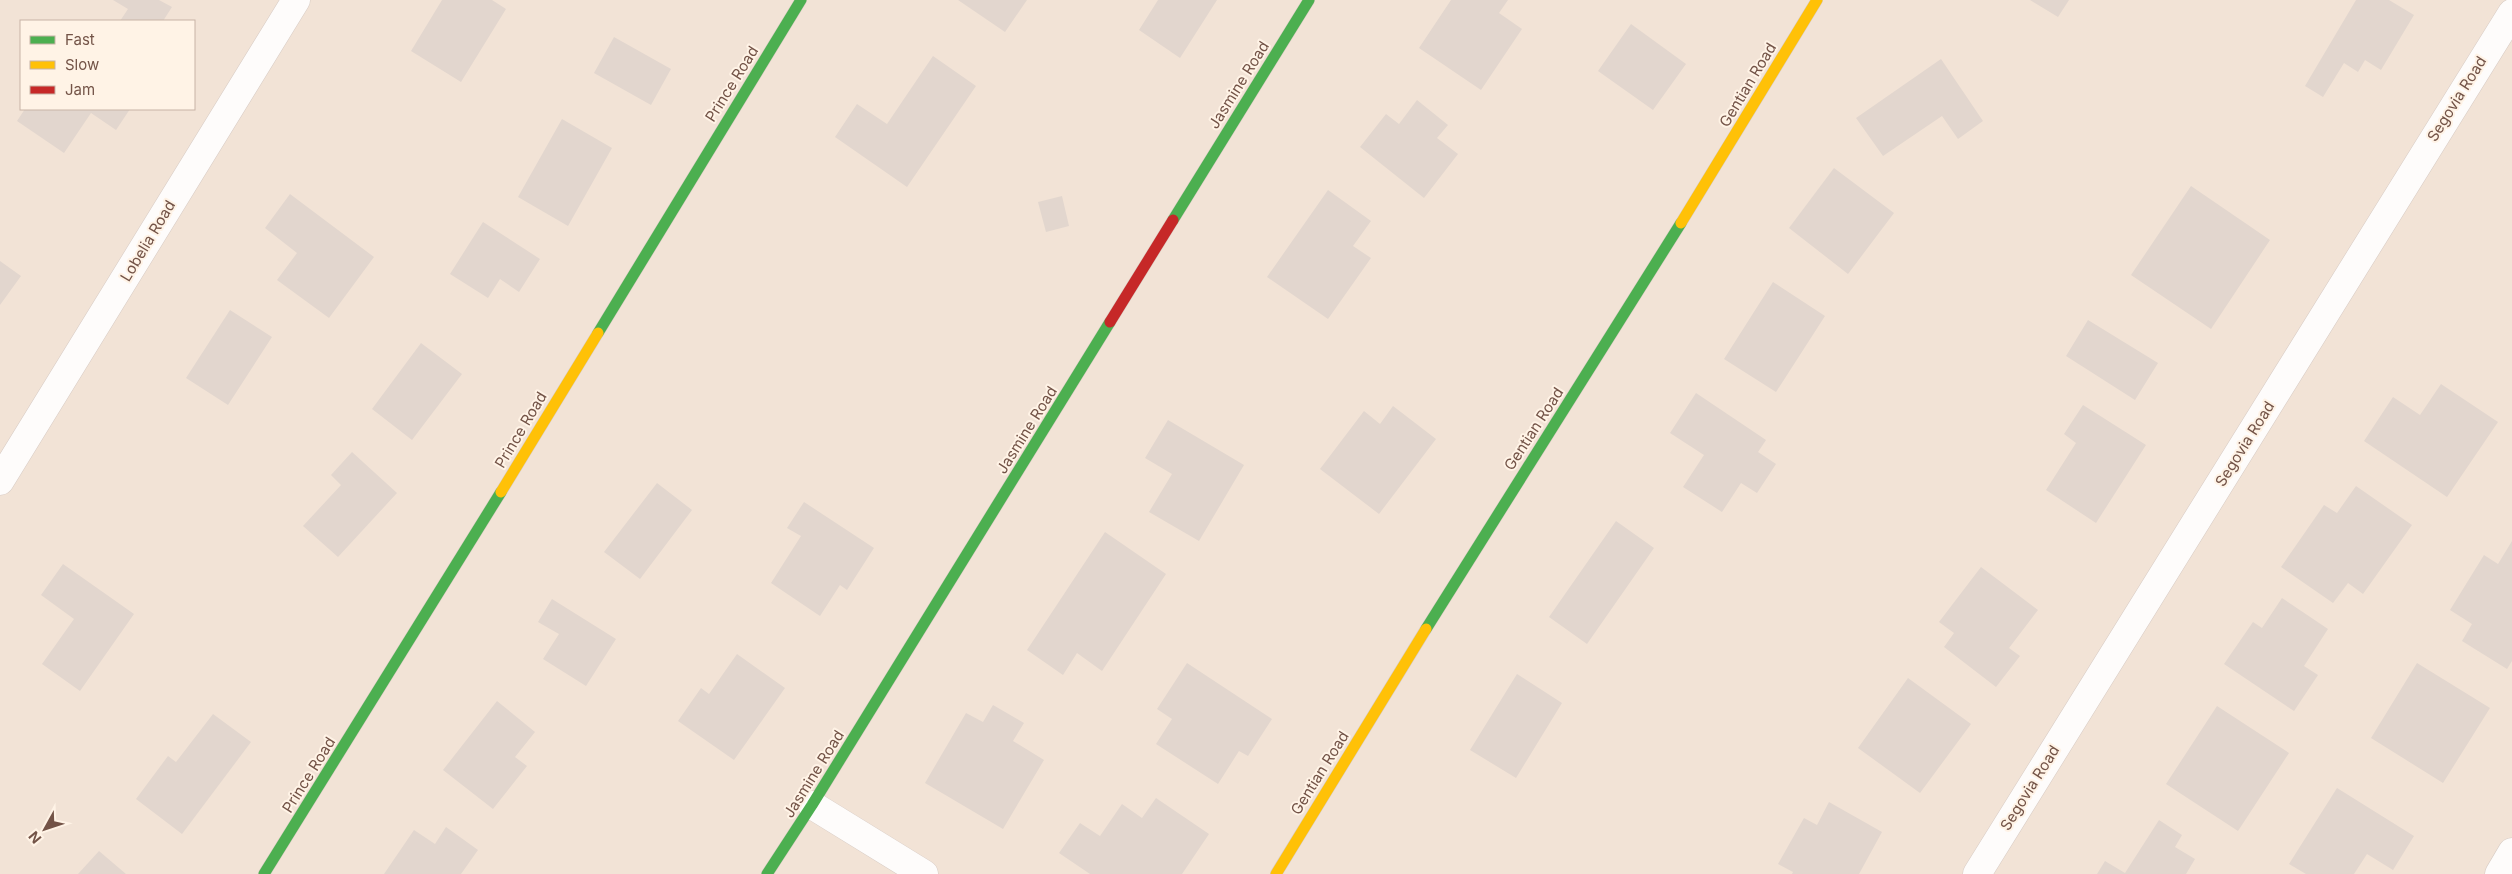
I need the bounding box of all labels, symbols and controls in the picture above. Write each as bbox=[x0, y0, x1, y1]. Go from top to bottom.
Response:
legend bbox=[20, 20, 195, 110]
text: Fast bbox=[65, 30, 95, 49]
street label: Jasmine Road bbox=[1204, 37, 1273, 132]
street label: Gentian Road bbox=[1715, 39, 1780, 130]
street label: Prince Road bbox=[701, 42, 762, 125]
street label: Segovia Road bbox=[2423, 53, 2490, 145]
text: Slow bbox=[65, 55, 99, 74]
text: Jam bbox=[65, 80, 95, 99]
street label: Lobelia Road bbox=[116, 197, 179, 285]
street label: Jasmine Road bbox=[992, 382, 1061, 477]
street label: Gentian Road bbox=[1500, 384, 1567, 474]
street label: Prince Road bbox=[490, 388, 551, 471]
street label: Segovia Road bbox=[2211, 398, 2278, 490]
street label: Jasmine Road bbox=[779, 726, 848, 821]
street label: Gentian Road bbox=[1286, 727, 1353, 818]
street label: Prince Road bbox=[278, 733, 339, 816]
street label: Segovia Road bbox=[1996, 742, 2063, 834]
north arrow bbox=[20, 804, 70, 854]
text: N bbox=[25, 828, 45, 847]

